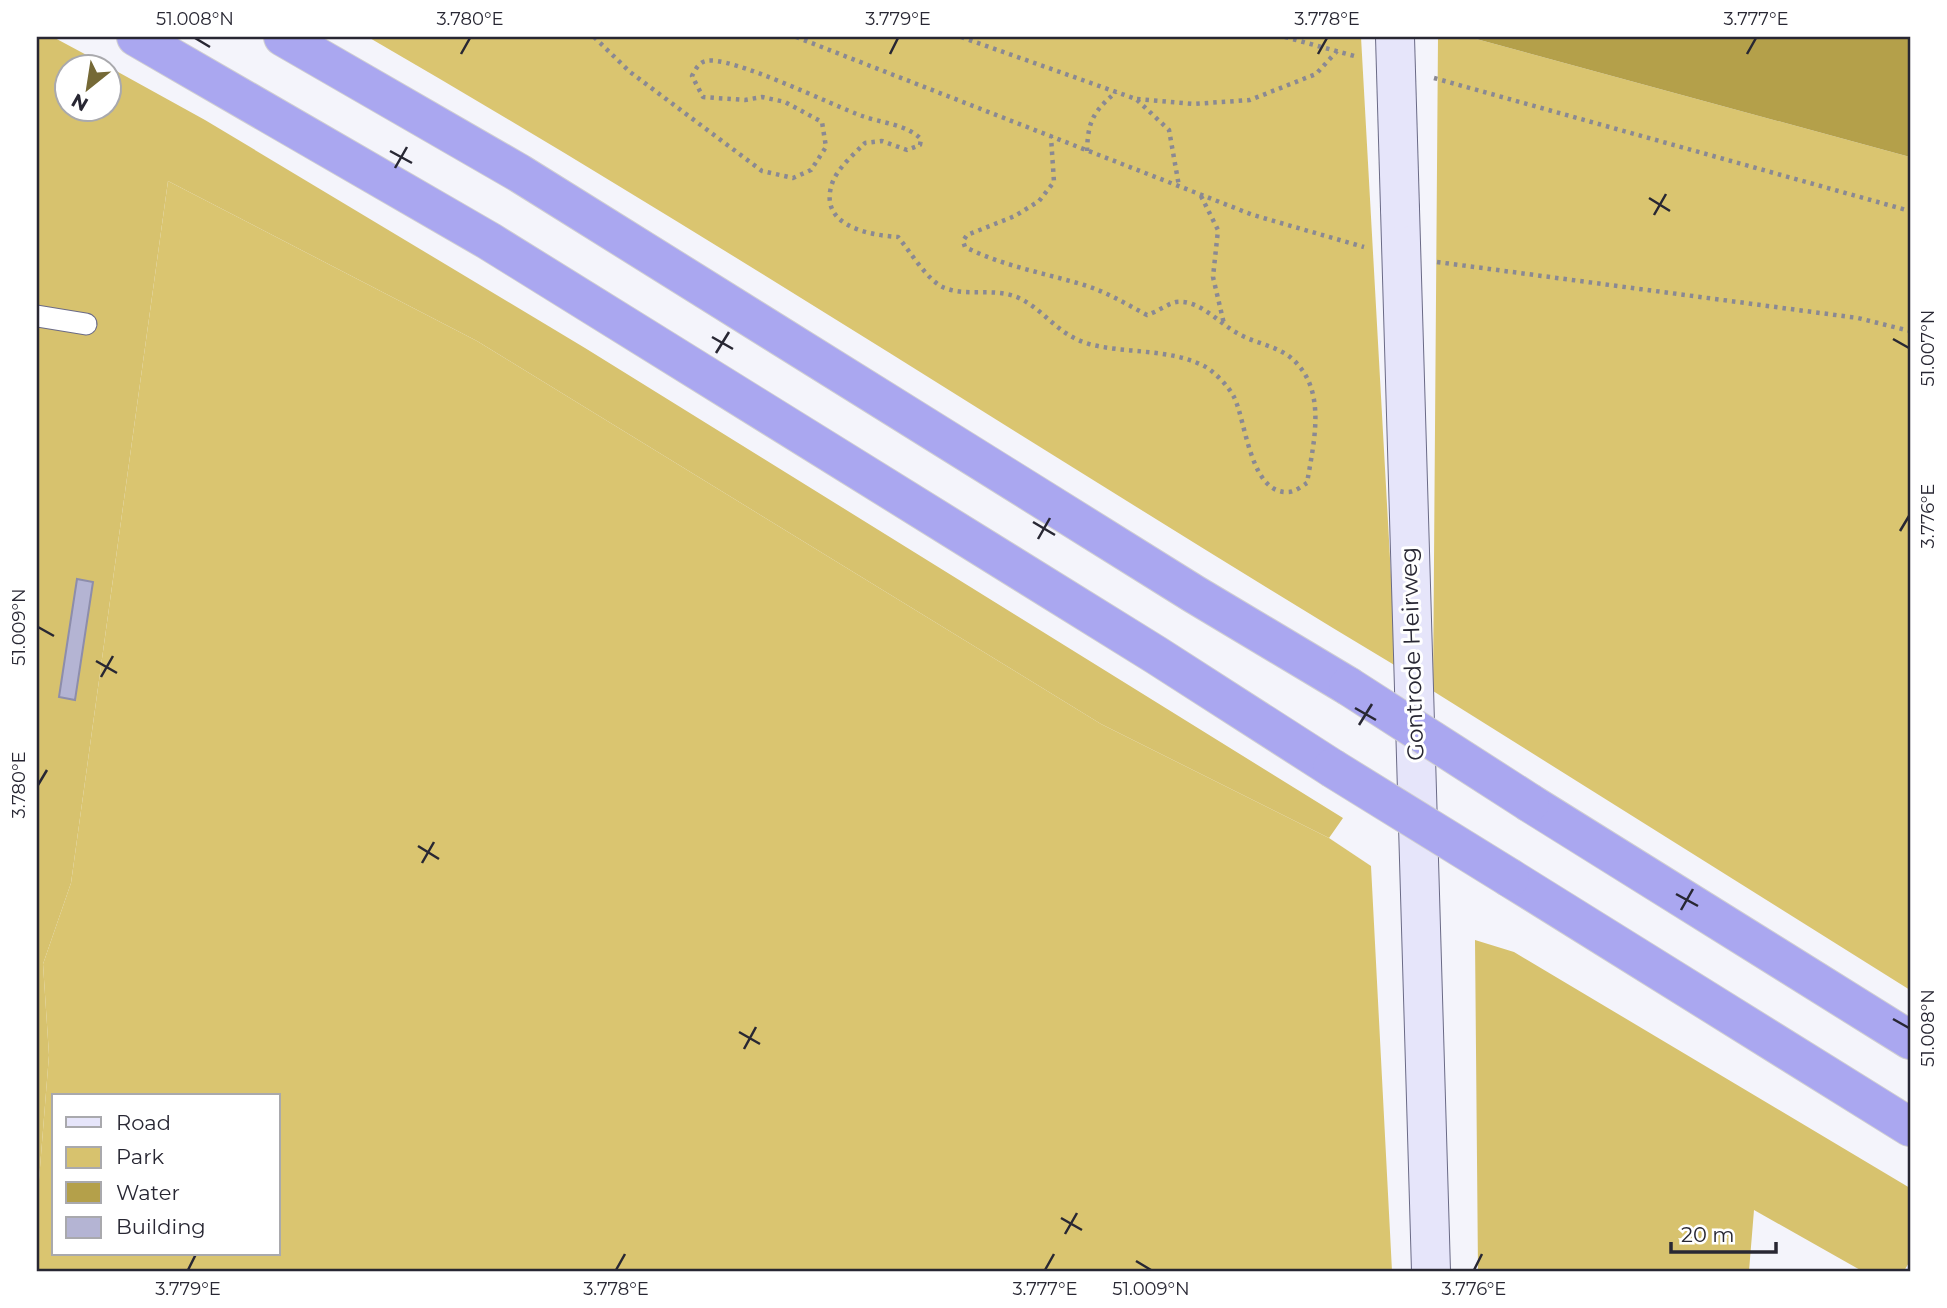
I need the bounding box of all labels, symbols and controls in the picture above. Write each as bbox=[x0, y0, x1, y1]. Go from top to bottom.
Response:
text: 51.008°N bbox=[156, 8, 234, 30]
text: 3.780°E bbox=[436, 8, 504, 30]
text: 3.779°E bbox=[865, 8, 931, 30]
text: 3.778°E bbox=[1294, 8, 1360, 30]
text: 3.777°E bbox=[1723, 8, 1789, 30]
north arrow bbox=[52, 52, 122, 122]
text: N bbox=[67, 88, 92, 116]
text: 51.007°N bbox=[1917, 310, 1939, 386]
text: 3.776°E bbox=[1917, 484, 1939, 548]
street label: Gontrode Heirweg bbox=[1394, 547, 1430, 761]
text: 51.009°N bbox=[8, 588, 30, 666]
text: 3.780°E bbox=[8, 751, 30, 819]
text: 51.008°N bbox=[1917, 989, 1939, 1067]
legend bbox=[52, 1094, 280, 1256]
text: Road bbox=[116, 1110, 171, 1135]
text: Park bbox=[116, 1144, 164, 1169]
text: Water bbox=[116, 1180, 180, 1205]
scale bar bbox=[1671, 1210, 1776, 1254]
text: Building bbox=[116, 1214, 206, 1239]
text: 20 m bbox=[1681, 1222, 1735, 1247]
text: 3.779°E bbox=[155, 1278, 221, 1300]
text: 3.778°E bbox=[583, 1278, 649, 1300]
text: 3.777°E bbox=[1012, 1278, 1078, 1300]
text: 51.009°N bbox=[1112, 1278, 1190, 1300]
text: 3.776°E bbox=[1442, 1278, 1506, 1300]

